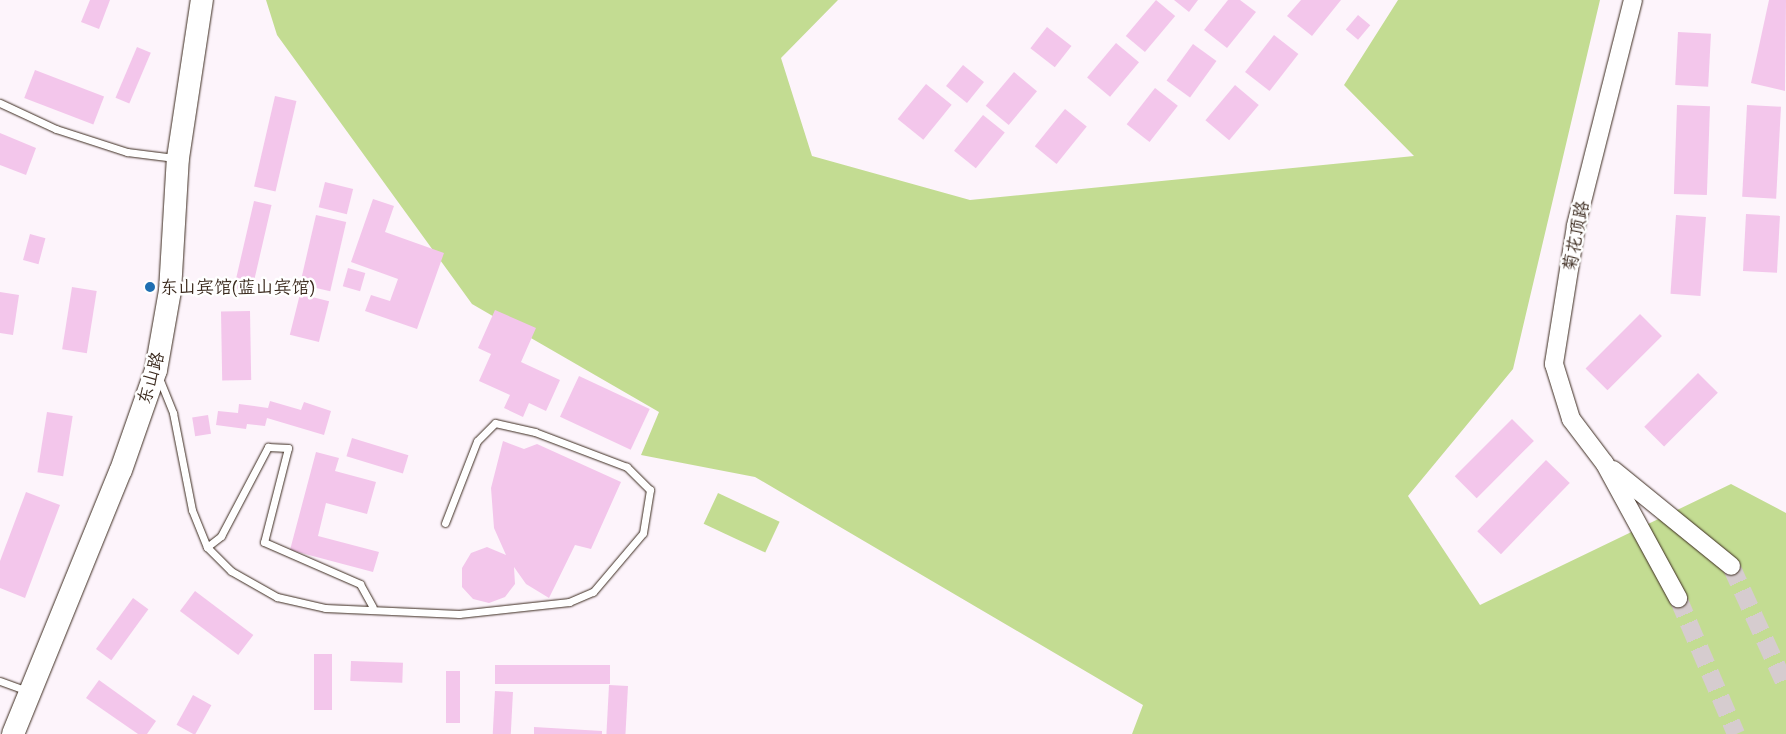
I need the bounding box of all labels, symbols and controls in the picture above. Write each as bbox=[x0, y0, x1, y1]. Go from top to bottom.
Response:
street label: 菊花顶路 bbox=[1559, 199, 1593, 273]
place label: 东山宾馆(蓝山宾馆) bbox=[160, 276, 315, 298]
marker: 东山宾馆(蓝山宾馆) bbox=[144, 281, 156, 293]
street label: 东山路 bbox=[133, 349, 169, 407]

